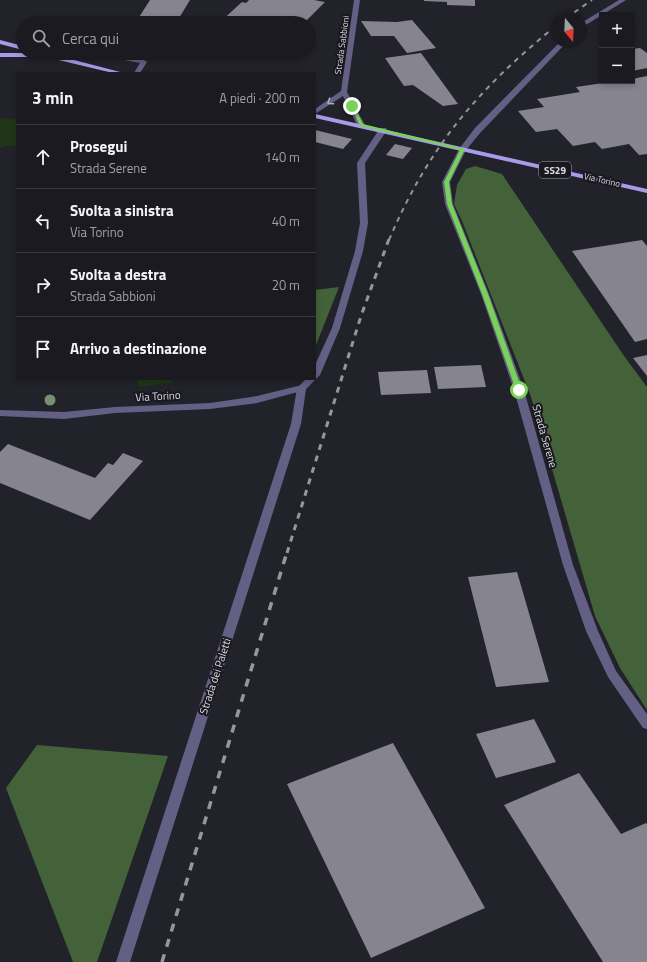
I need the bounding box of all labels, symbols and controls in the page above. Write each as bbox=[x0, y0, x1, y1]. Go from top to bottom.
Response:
north arrow bbox=[551, 12, 587, 48]
map controls bbox=[599, 12, 635, 84]
button: + bbox=[599, 12, 635, 48]
street label: Strada Sabbioni bbox=[331, 15, 352, 75]
search box bbox=[16, 16, 316, 60]
icon: search bbox=[30, 27, 52, 49]
text: Cerca qui bbox=[62, 27, 119, 50]
button: − bbox=[599, 48, 635, 84]
text: 3 min bbox=[32, 85, 73, 111]
text: A piedi · 200 m bbox=[219, 88, 300, 108]
one-way arrow bbox=[327, 97, 334, 105]
route end bbox=[343, 97, 361, 115]
text: Prosegui bbox=[70, 135, 127, 158]
icon: ahead bbox=[32, 146, 54, 168]
text: 140 m bbox=[264, 147, 300, 167]
text: Strada Serene bbox=[70, 158, 147, 178]
road number: SS29 bbox=[539, 162, 571, 178]
street label: Via Torino bbox=[583, 169, 622, 190]
text: Svolta a sinistra bbox=[70, 199, 174, 222]
icon: left bbox=[32, 210, 54, 232]
text: 40 m bbox=[272, 211, 300, 231]
text: Via Torino bbox=[70, 222, 124, 242]
text: Svolta a destra bbox=[70, 263, 167, 286]
icon: right bbox=[32, 274, 54, 296]
text: 20 m bbox=[272, 275, 300, 295]
text: Strada Sabbioni bbox=[70, 286, 156, 306]
text: Arrivo a destinazione bbox=[70, 337, 207, 360]
icon: arrive bbox=[32, 338, 54, 360]
route start bbox=[510, 381, 528, 399]
street label: Via Torino bbox=[135, 387, 181, 405]
street label: Strada Serene bbox=[528, 403, 562, 470]
street label: Strada dei Paletti bbox=[195, 636, 235, 716]

